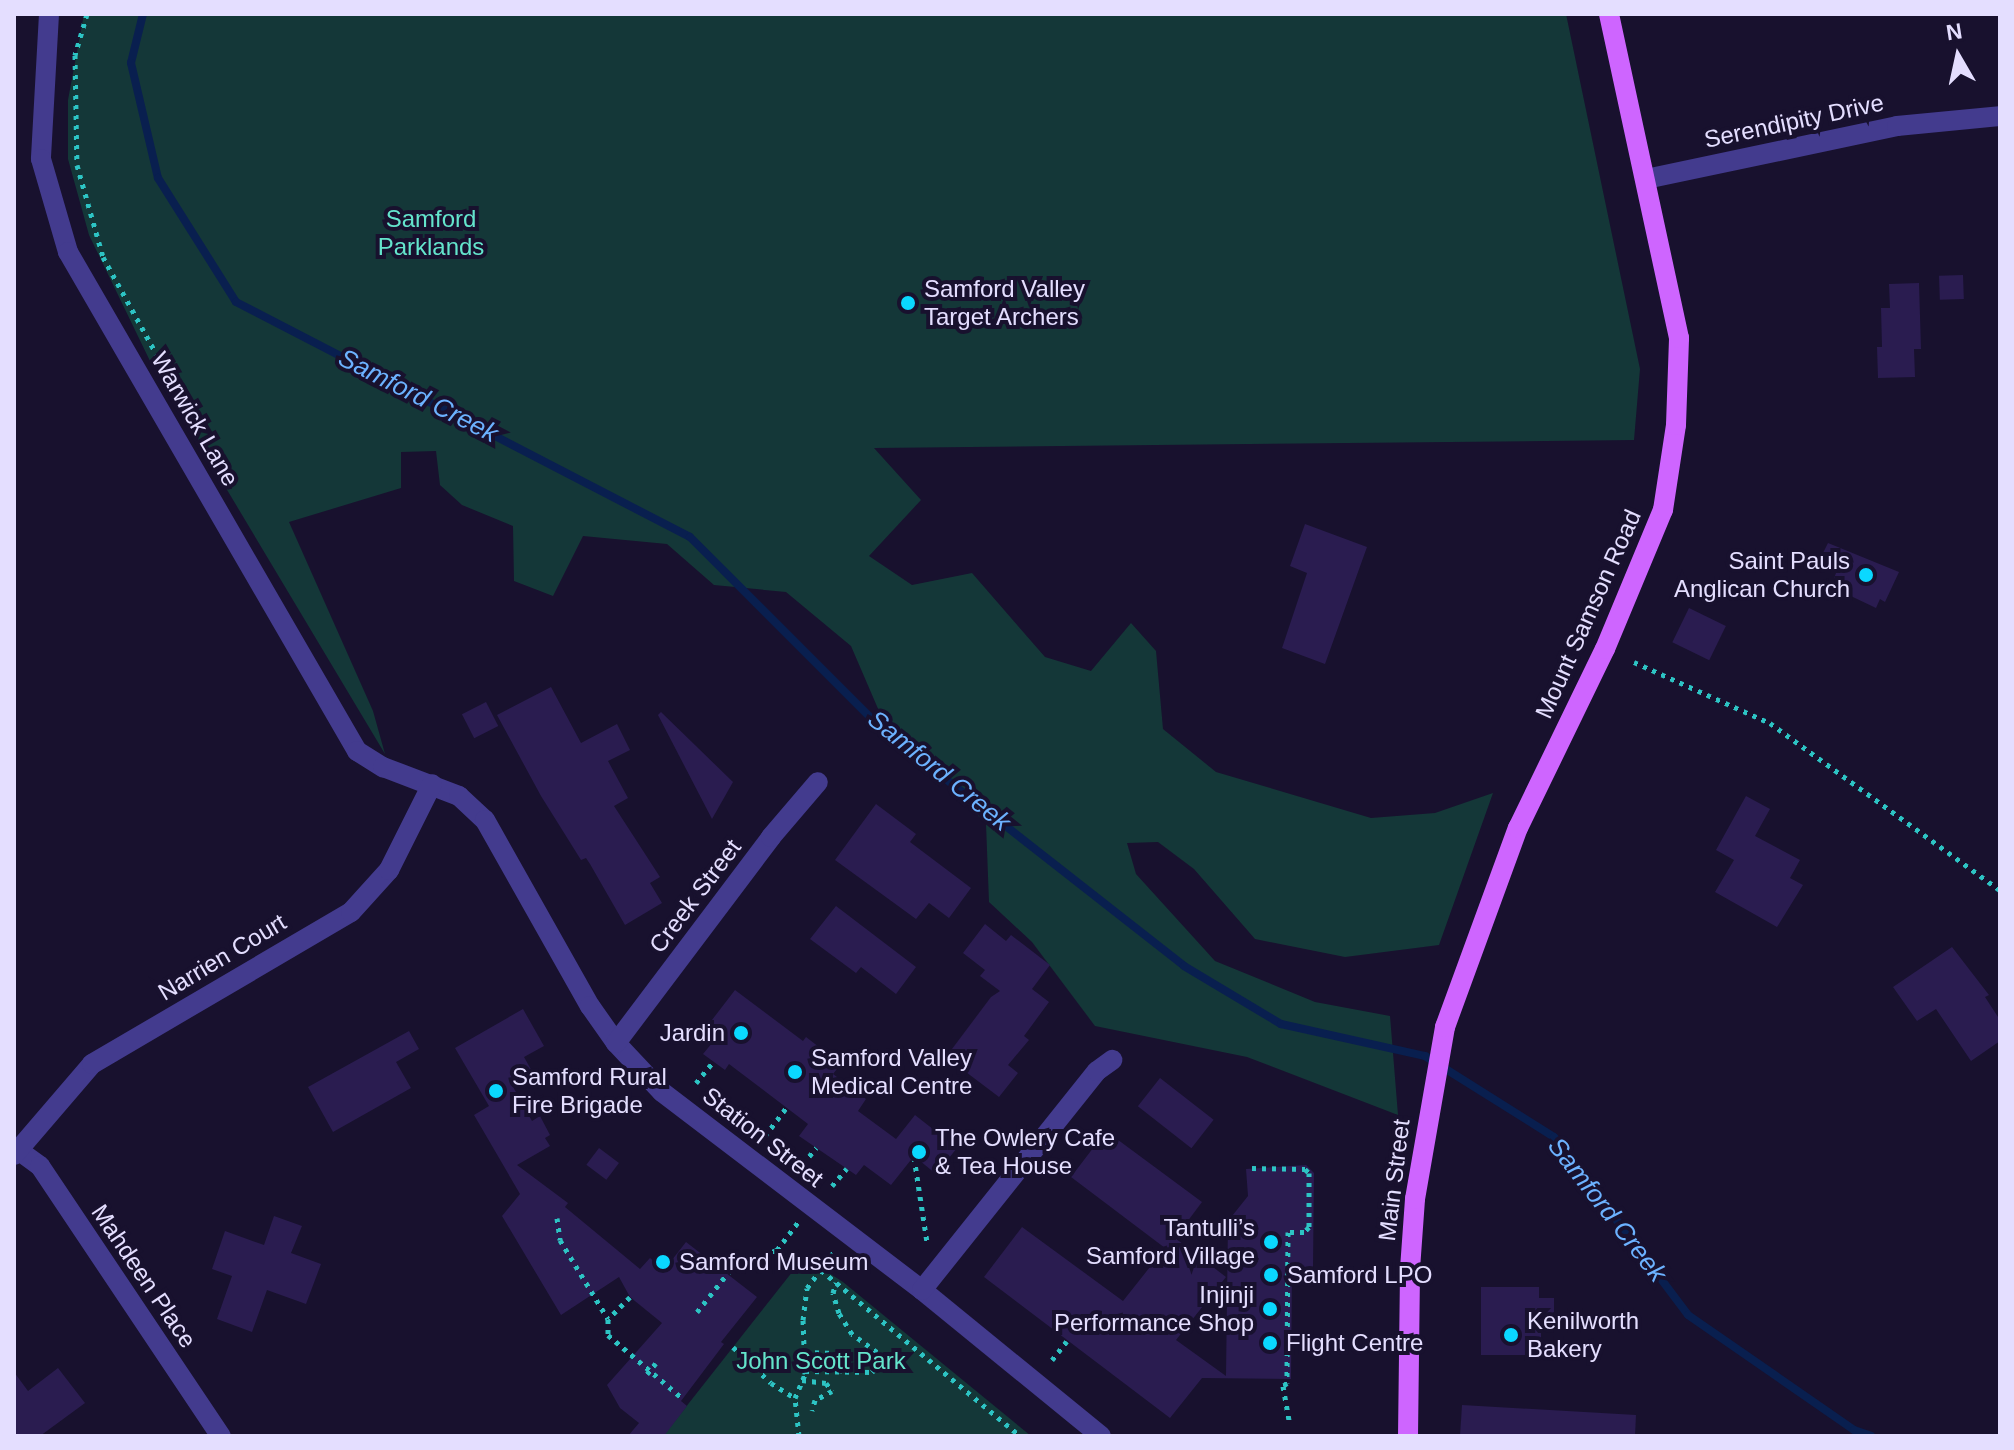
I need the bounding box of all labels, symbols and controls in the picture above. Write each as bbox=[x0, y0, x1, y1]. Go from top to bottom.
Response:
north arrow bbox=[1918, 16, 1998, 96]
text: N bbox=[1944, 18, 1964, 45]
street label: Serendipity Drive bbox=[1702, 88, 1886, 154]
park label: Samford Parklands bbox=[378, 205, 484, 261]
place label: Samford Valley Target Archers bbox=[924, 275, 1085, 331]
marker: Samford Valley Target Archers bbox=[899, 294, 917, 312]
water label: Samford Creek bbox=[333, 342, 503, 450]
street label: Warwick Lane bbox=[145, 347, 245, 491]
street label: Mount Samson Road bbox=[1529, 505, 1647, 723]
place label: Saint Pauls Anglican Church bbox=[1674, 547, 1850, 603]
marker: Saint Pauls Anglican Church bbox=[1857, 566, 1875, 584]
water label: Samford Creek bbox=[861, 704, 1017, 838]
street label: Creek Street bbox=[643, 834, 747, 958]
street label: Narrien Court bbox=[153, 908, 291, 1006]
place label: Jardin bbox=[660, 1019, 725, 1047]
marker: Jardin bbox=[732, 1024, 750, 1042]
place label: Samford Valley Medical Centre bbox=[811, 1044, 972, 1100]
place label: Samford Rural Fire Brigade bbox=[512, 1063, 667, 1119]
marker: Samford Valley Medical Centre bbox=[786, 1063, 804, 1081]
street label: Station Street bbox=[697, 1081, 829, 1193]
marker: Samford Rural Fire Brigade bbox=[487, 1082, 505, 1100]
street label: Main Street bbox=[1372, 1117, 1416, 1243]
place label: The Owlery Cafe & Tea House bbox=[935, 1124, 1115, 1180]
water label: Samford Creek bbox=[1541, 1132, 1673, 1288]
marker: The Owlery Cafe & Tea House bbox=[910, 1143, 928, 1161]
street label: Mahdeen Place bbox=[85, 1199, 203, 1353]
place label: Tantulli’s Samford Village bbox=[1086, 1214, 1255, 1270]
marker: Tantulli’s Samford Village bbox=[1262, 1233, 1280, 1251]
place label: Samford Museum bbox=[679, 1248, 868, 1276]
marker: Samford Museum bbox=[654, 1253, 672, 1271]
place label: Samford LPO bbox=[1287, 1261, 1432, 1289]
marker: Samford LPO bbox=[1262, 1266, 1280, 1284]
place label: Injinji Performance Shop bbox=[1054, 1281, 1254, 1337]
marker: Injinji Performance Shop bbox=[1261, 1300, 1279, 1318]
place label: Kenilworth Bakery bbox=[1527, 1307, 1639, 1363]
marker: Kenilworth Bakery bbox=[1502, 1326, 1520, 1344]
place label: Flight Centre bbox=[1286, 1329, 1423, 1357]
marker: Flight Centre bbox=[1261, 1334, 1279, 1352]
park label: John Scott Park bbox=[736, 1347, 906, 1375]

